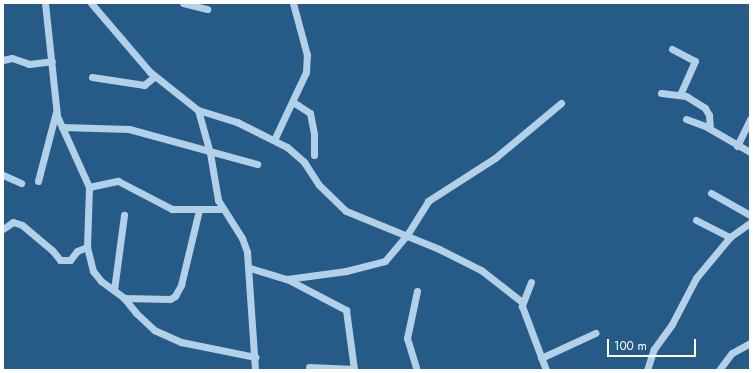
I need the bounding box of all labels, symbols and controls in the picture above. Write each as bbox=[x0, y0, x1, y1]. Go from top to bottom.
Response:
scale bar bbox=[609, 331, 698, 357]
text: 100 m bbox=[614, 337, 647, 355]

